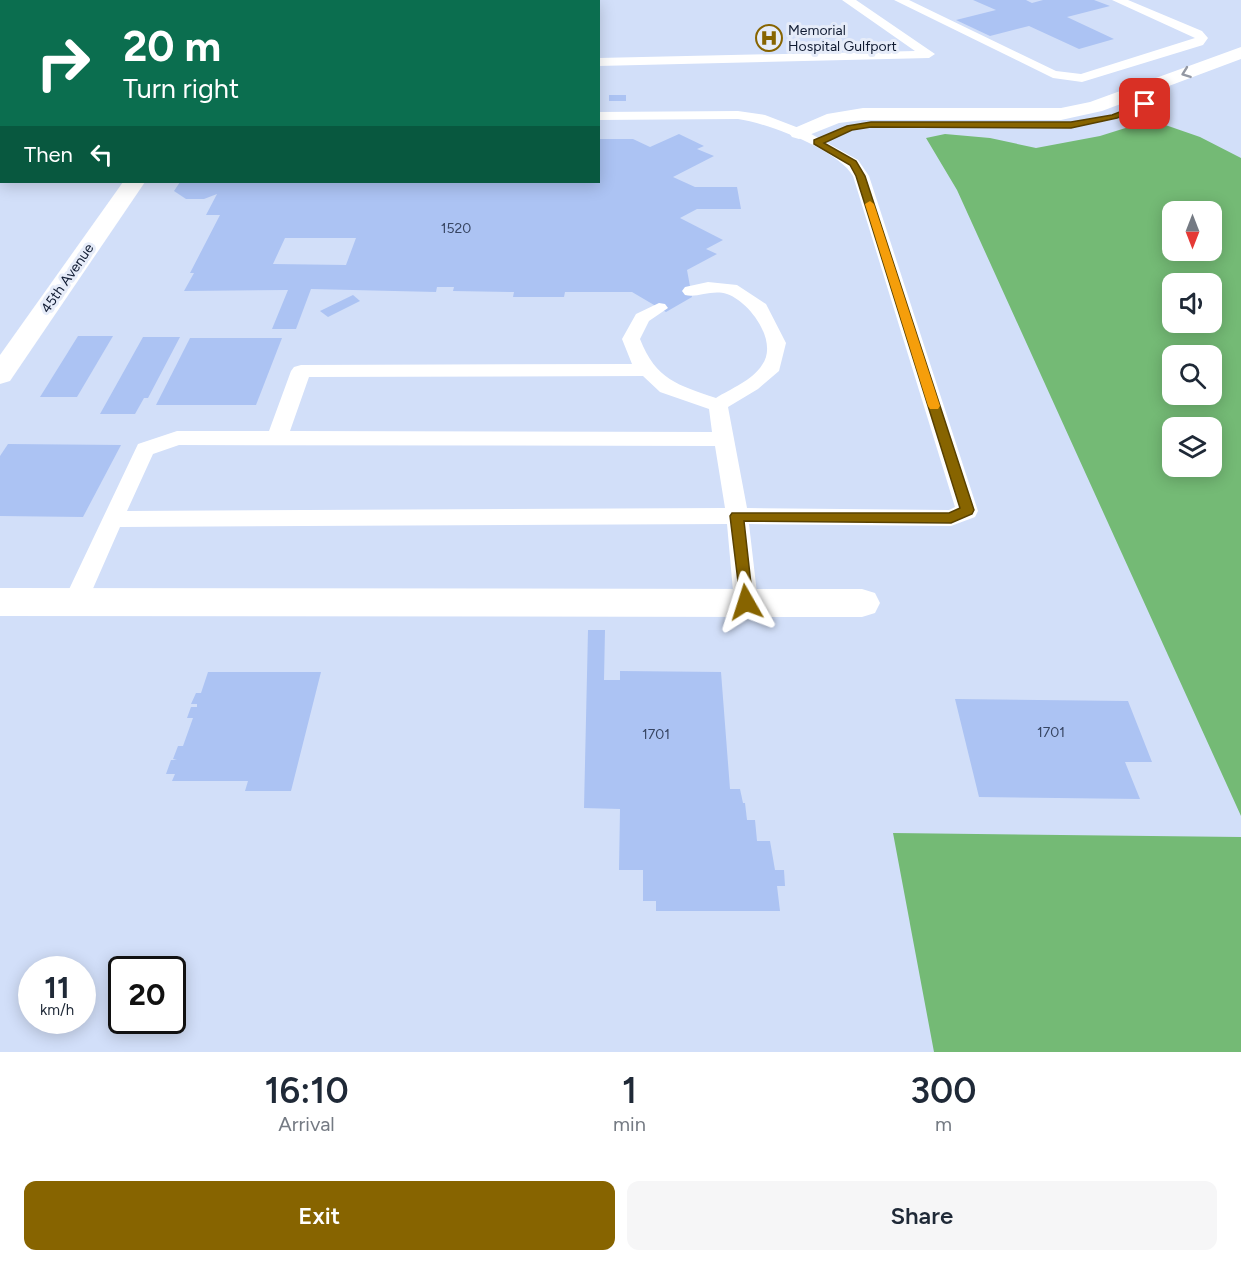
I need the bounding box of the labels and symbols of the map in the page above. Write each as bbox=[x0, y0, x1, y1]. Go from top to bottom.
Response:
place label: Memorial Hospital Gulfport bbox=[788, 22, 897, 55]
hospital icon: Memorial Hospital Gulfport bbox=[754, 23, 784, 53]
one-way arrow bbox=[1181, 65, 1192, 78]
pin bbox=[1119, 78, 1170, 129]
north arrow bbox=[1162, 201, 1222, 261]
house number: 1520 bbox=[441, 220, 471, 237]
street label: 45th Avenue bbox=[37, 240, 98, 316]
position arrow bbox=[714, 570, 778, 634]
house number: 1701 bbox=[1037, 724, 1065, 741]
house number: 1701 bbox=[642, 726, 670, 743]
speed limit sign: 20 bbox=[108, 956, 186, 1034]

